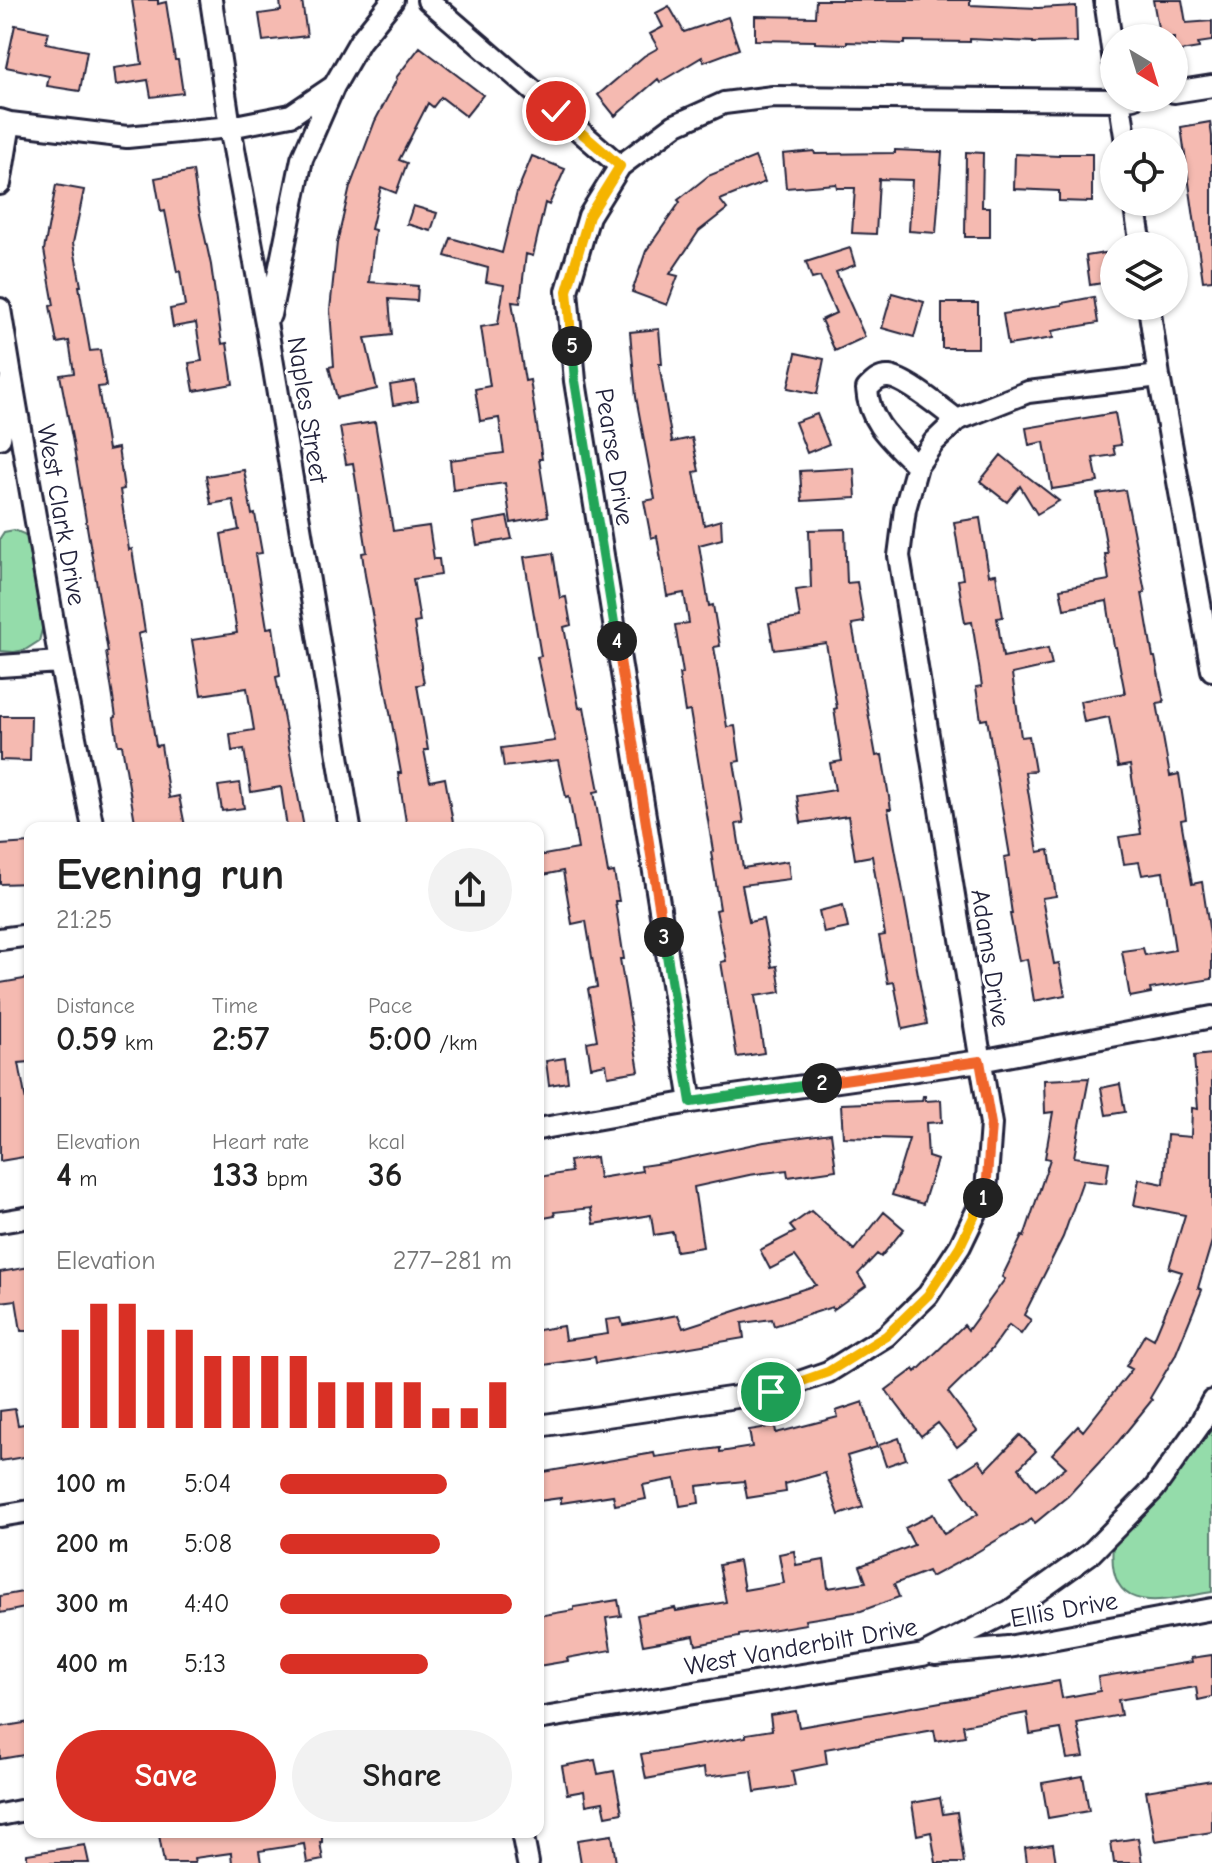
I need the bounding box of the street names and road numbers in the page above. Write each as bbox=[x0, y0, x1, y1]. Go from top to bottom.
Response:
street label: Naples Street bbox=[281, 335, 334, 487]
street label: Pearse Drive bbox=[588, 386, 640, 528]
street label: West Clark Drive bbox=[30, 422, 92, 608]
street label: Adams Drive bbox=[964, 887, 1016, 1029]
street label: Ellis Drive bbox=[1008, 1586, 1120, 1634]
street label: West Vanderbilt Drive bbox=[682, 1612, 920, 1682]

